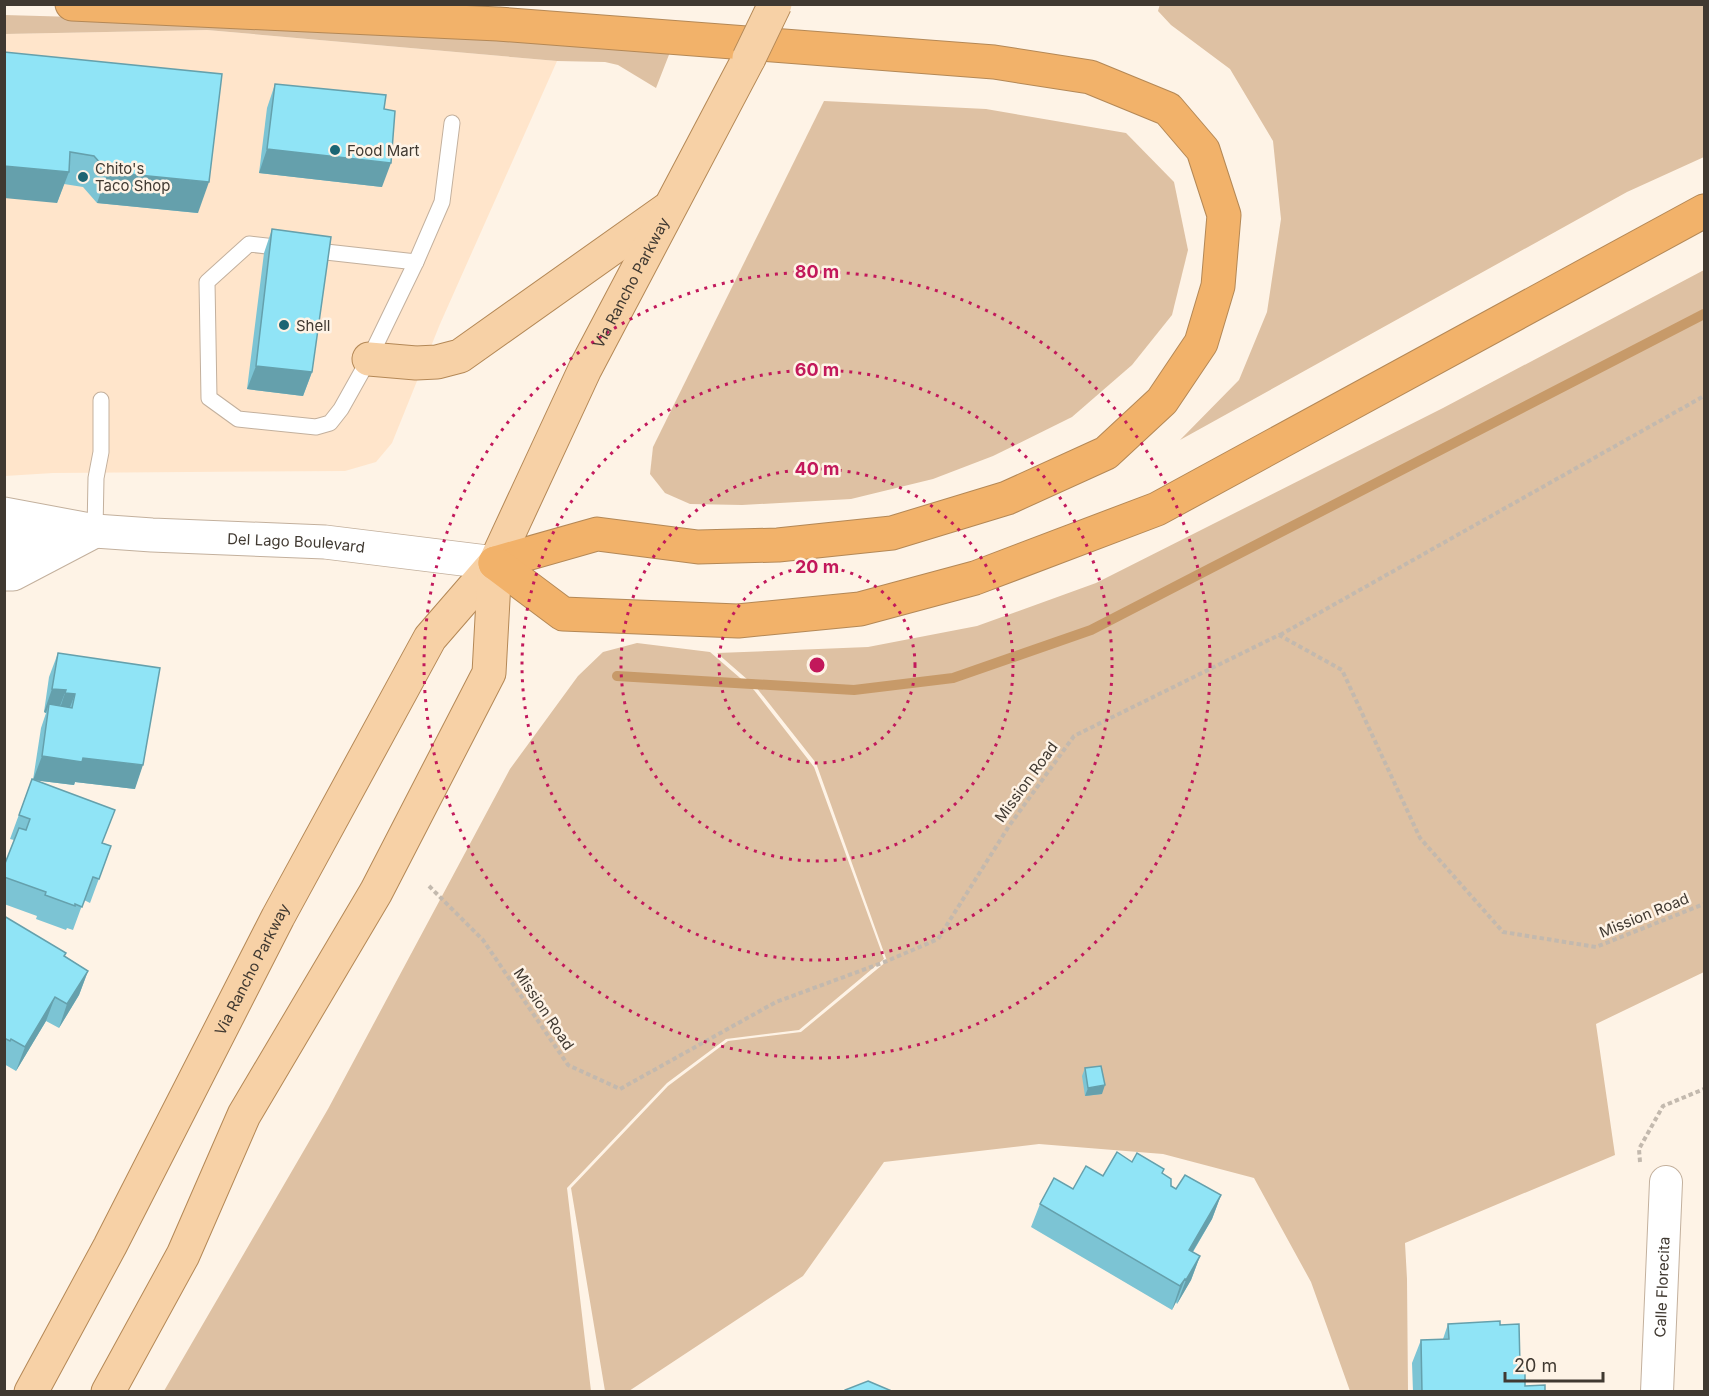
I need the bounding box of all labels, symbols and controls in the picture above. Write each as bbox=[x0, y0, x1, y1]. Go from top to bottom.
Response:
place label: Food Mart bbox=[347, 141, 420, 160]
marker: Food Mart bbox=[328, 143, 342, 157]
place label: Chito's Taco Shop bbox=[95, 159, 170, 195]
marker: Chito's Taco Shop bbox=[76, 170, 90, 184]
street label: Via Rancho Parkway bbox=[588, 213, 673, 351]
text: 80 m bbox=[795, 261, 839, 282]
place label: Shell bbox=[296, 316, 331, 335]
marker: Shell bbox=[277, 318, 291, 332]
text: 60 m bbox=[795, 359, 839, 380]
text: 40 m bbox=[795, 458, 840, 479]
street label: Del Lago Boulevard bbox=[227, 529, 366, 556]
text: 20 m bbox=[795, 556, 839, 577]
centre of rings bbox=[807, 655, 827, 675]
street label: Mission Road bbox=[990, 738, 1062, 826]
street label: Mission Road bbox=[1596, 888, 1692, 942]
street label: Via Rancho Parkway bbox=[210, 899, 293, 1038]
street label: Mission Road bbox=[510, 964, 578, 1054]
street label: Calle Florecita bbox=[1650, 1236, 1673, 1338]
scale bar bbox=[1505, 1345, 1602, 1383]
text: 20 m bbox=[1514, 1355, 1557, 1376]

